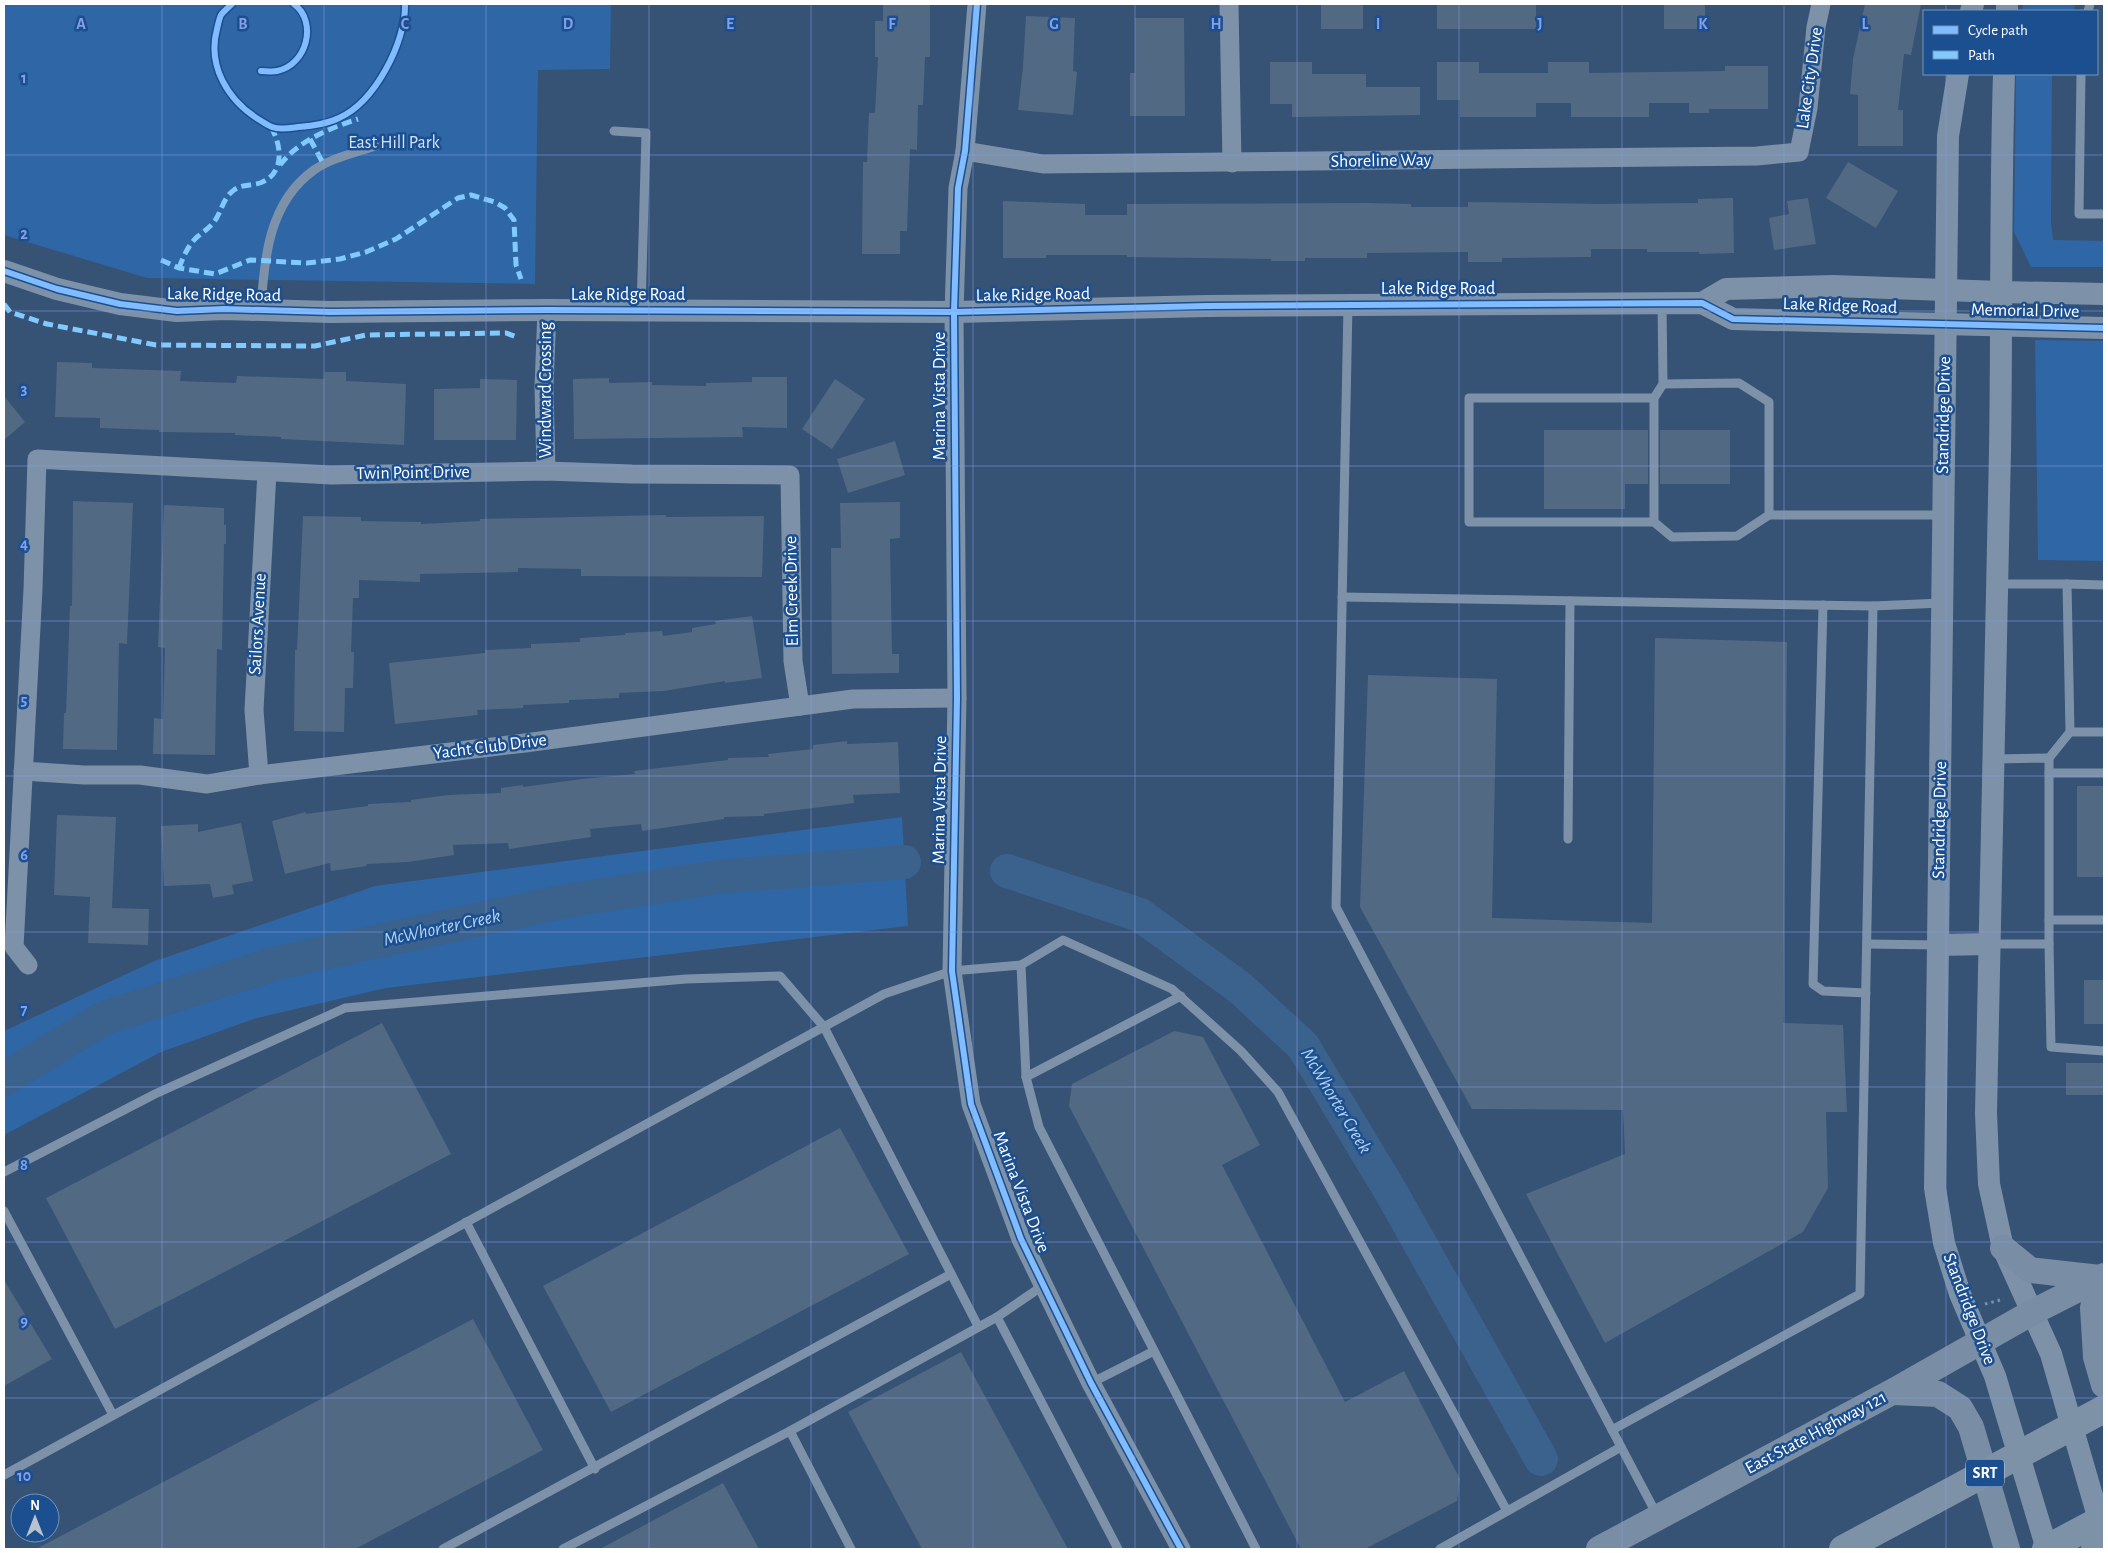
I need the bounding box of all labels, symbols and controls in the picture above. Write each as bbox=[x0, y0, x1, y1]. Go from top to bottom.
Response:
legend bbox=[1923, 10, 2098, 75]
text: A bbox=[76, 16, 86, 32]
text: B bbox=[238, 16, 248, 32]
text: C bbox=[401, 16, 410, 32]
text: D bbox=[563, 16, 574, 32]
text: E bbox=[726, 16, 734, 32]
text: F bbox=[888, 16, 896, 32]
text: G bbox=[1049, 16, 1059, 32]
text: H bbox=[1210, 16, 1222, 32]
text: I bbox=[1376, 16, 1380, 32]
text: J bbox=[1537, 16, 1543, 32]
text: K bbox=[1698, 16, 1708, 32]
text: L bbox=[1862, 16, 1869, 32]
text: Cycle path bbox=[1968, 23, 2028, 38]
street label: Lake City Drive bbox=[1794, 26, 1826, 130]
text: Path bbox=[1968, 48, 1995, 63]
text: 1 bbox=[21, 70, 27, 86]
park label: East Hill Park bbox=[348, 134, 441, 152]
street label: Shoreline Way bbox=[1331, 151, 1432, 171]
text: 2 bbox=[20, 226, 28, 242]
street label: Lake Ridge Road bbox=[1381, 280, 1495, 298]
street label: Lake Ridge Road bbox=[167, 285, 281, 305]
street label: Lake Ridge Road bbox=[976, 285, 1090, 305]
street label: Lake Ridge Road bbox=[571, 286, 685, 304]
street label: Lake Ridge Road bbox=[1782, 295, 1898, 317]
street label: Memorial Drive bbox=[1971, 301, 2079, 321]
street label: Windward Crossing bbox=[537, 322, 555, 458]
street label: Marina Vista Drive bbox=[931, 332, 949, 460]
street label: Standridge Drive bbox=[1934, 356, 1954, 474]
text: 3 bbox=[21, 381, 28, 397]
street label: Twin Point Drive bbox=[356, 463, 470, 483]
text: 4 bbox=[20, 536, 28, 552]
street label: Elm Creek Drive bbox=[782, 536, 802, 646]
street label: Sailors Avenue bbox=[246, 573, 270, 675]
text: 5 bbox=[21, 692, 28, 708]
street label: Yacht Club Drive bbox=[432, 731, 548, 763]
street label: Marina Vista Drive bbox=[930, 736, 950, 864]
street label: Standridge Drive bbox=[1930, 761, 1950, 879]
text: 6 bbox=[20, 847, 28, 863]
water label: McWhorter Creek bbox=[382, 906, 502, 950]
text: 7 bbox=[21, 1002, 28, 1018]
water label: McWhorter Creek bbox=[1297, 1045, 1375, 1157]
street label: Marina Vista Drive bbox=[990, 1129, 1052, 1255]
text: 8 bbox=[20, 1157, 28, 1173]
street label: Standridge Drive bbox=[1939, 1251, 1999, 1367]
text: 9 bbox=[20, 1313, 28, 1329]
street label: East State Highway 121 bbox=[1742, 1388, 1890, 1478]
road number: SRT bbox=[1966, 1460, 2004, 1486]
text: 10 bbox=[17, 1468, 31, 1484]
north arrow bbox=[10, 1493, 60, 1543]
text: N bbox=[30, 1499, 40, 1513]

